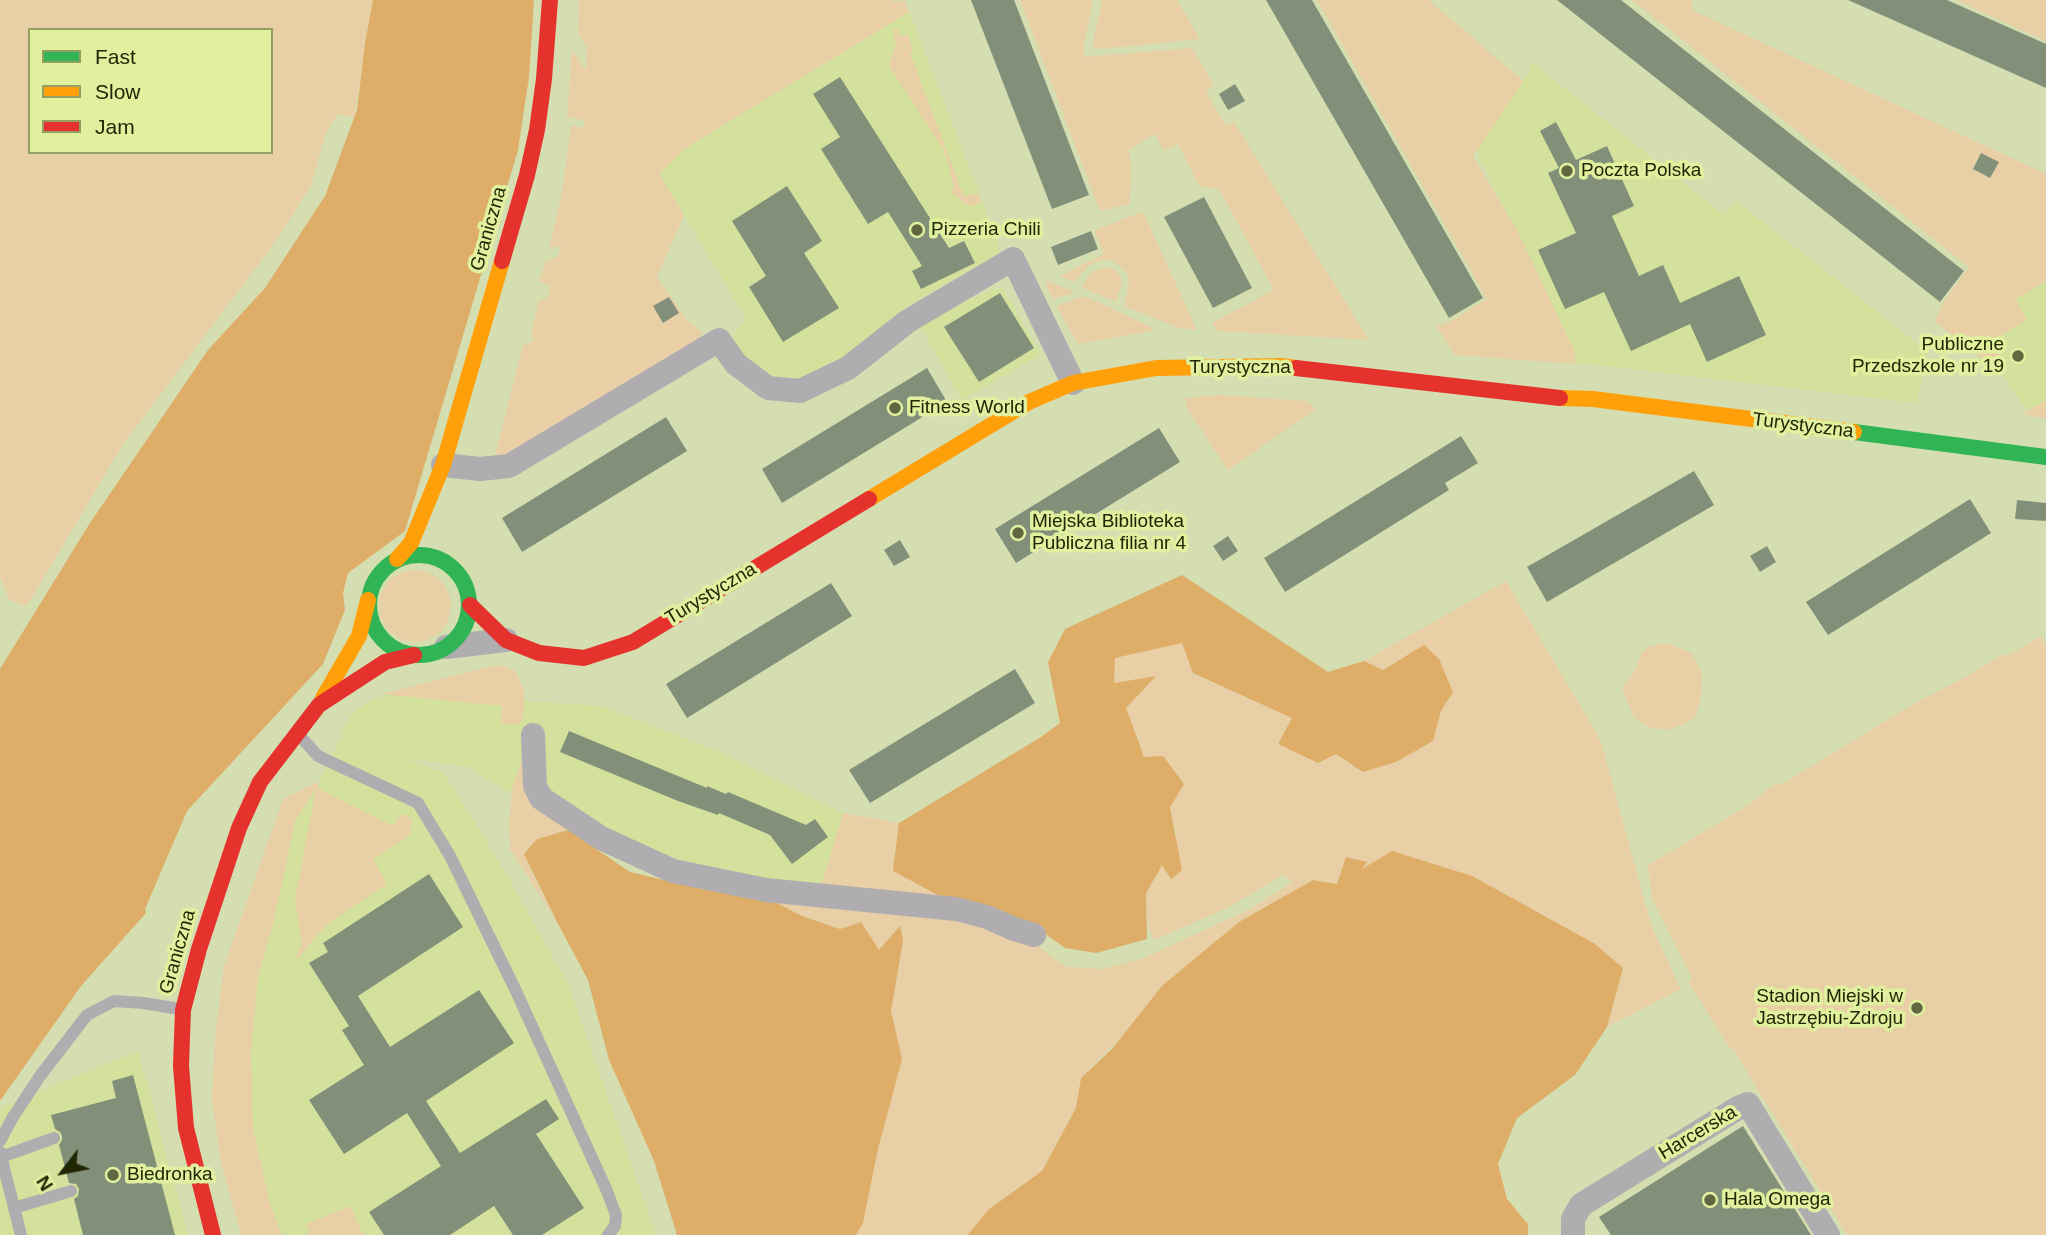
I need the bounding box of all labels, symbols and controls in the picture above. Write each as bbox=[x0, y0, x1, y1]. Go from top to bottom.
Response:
legend bbox=[28, 28, 273, 154]
text: Fast bbox=[95, 45, 136, 68]
text: Slow bbox=[95, 80, 141, 103]
text: Jam bbox=[95, 115, 135, 138]
place label: Poczta Polska bbox=[1581, 160, 1701, 182]
marker: Poczta Polska bbox=[1559, 163, 1575, 179]
street label: Graniczna bbox=[466, 184, 512, 274]
place label: Pizzeria Chili bbox=[931, 219, 1041, 241]
marker: Pizzeria Chili bbox=[909, 222, 925, 238]
place label: Publiczne Przedszkole nr 19 bbox=[1852, 334, 2004, 378]
marker: Publiczne Przedszkole nr 19 bbox=[2010, 348, 2026, 364]
street label: Turystyczna bbox=[1189, 357, 1291, 379]
place label: Fitness World bbox=[909, 397, 1025, 419]
marker: Fitness World bbox=[887, 400, 903, 416]
street label: Turystyczna bbox=[1751, 408, 1855, 444]
place label: Miejska Biblioteka Publiczna filia nr 4 bbox=[1032, 511, 1186, 555]
marker: Miejska Biblioteka Publiczna filia nr 4 bbox=[1010, 525, 1026, 541]
street label: Turystyczna bbox=[662, 558, 760, 630]
street label: Graniczna bbox=[155, 907, 201, 997]
place label: Stadion Miejski w Jastrzębiu-Zdroju bbox=[1756, 986, 1903, 1030]
marker: Stadion Miejski w Jastrzębiu-Zdroju bbox=[1909, 1000, 1925, 1016]
street label: Harcerska bbox=[1655, 1101, 1741, 1165]
north arrow bbox=[28, 1137, 98, 1207]
place label: Biedronka bbox=[127, 1164, 213, 1186]
marker: Biedronka bbox=[105, 1167, 121, 1183]
text: N bbox=[32, 1172, 57, 1195]
place label: Hala Omega bbox=[1724, 1189, 1831, 1211]
marker: Hala Omega bbox=[1702, 1192, 1718, 1208]

